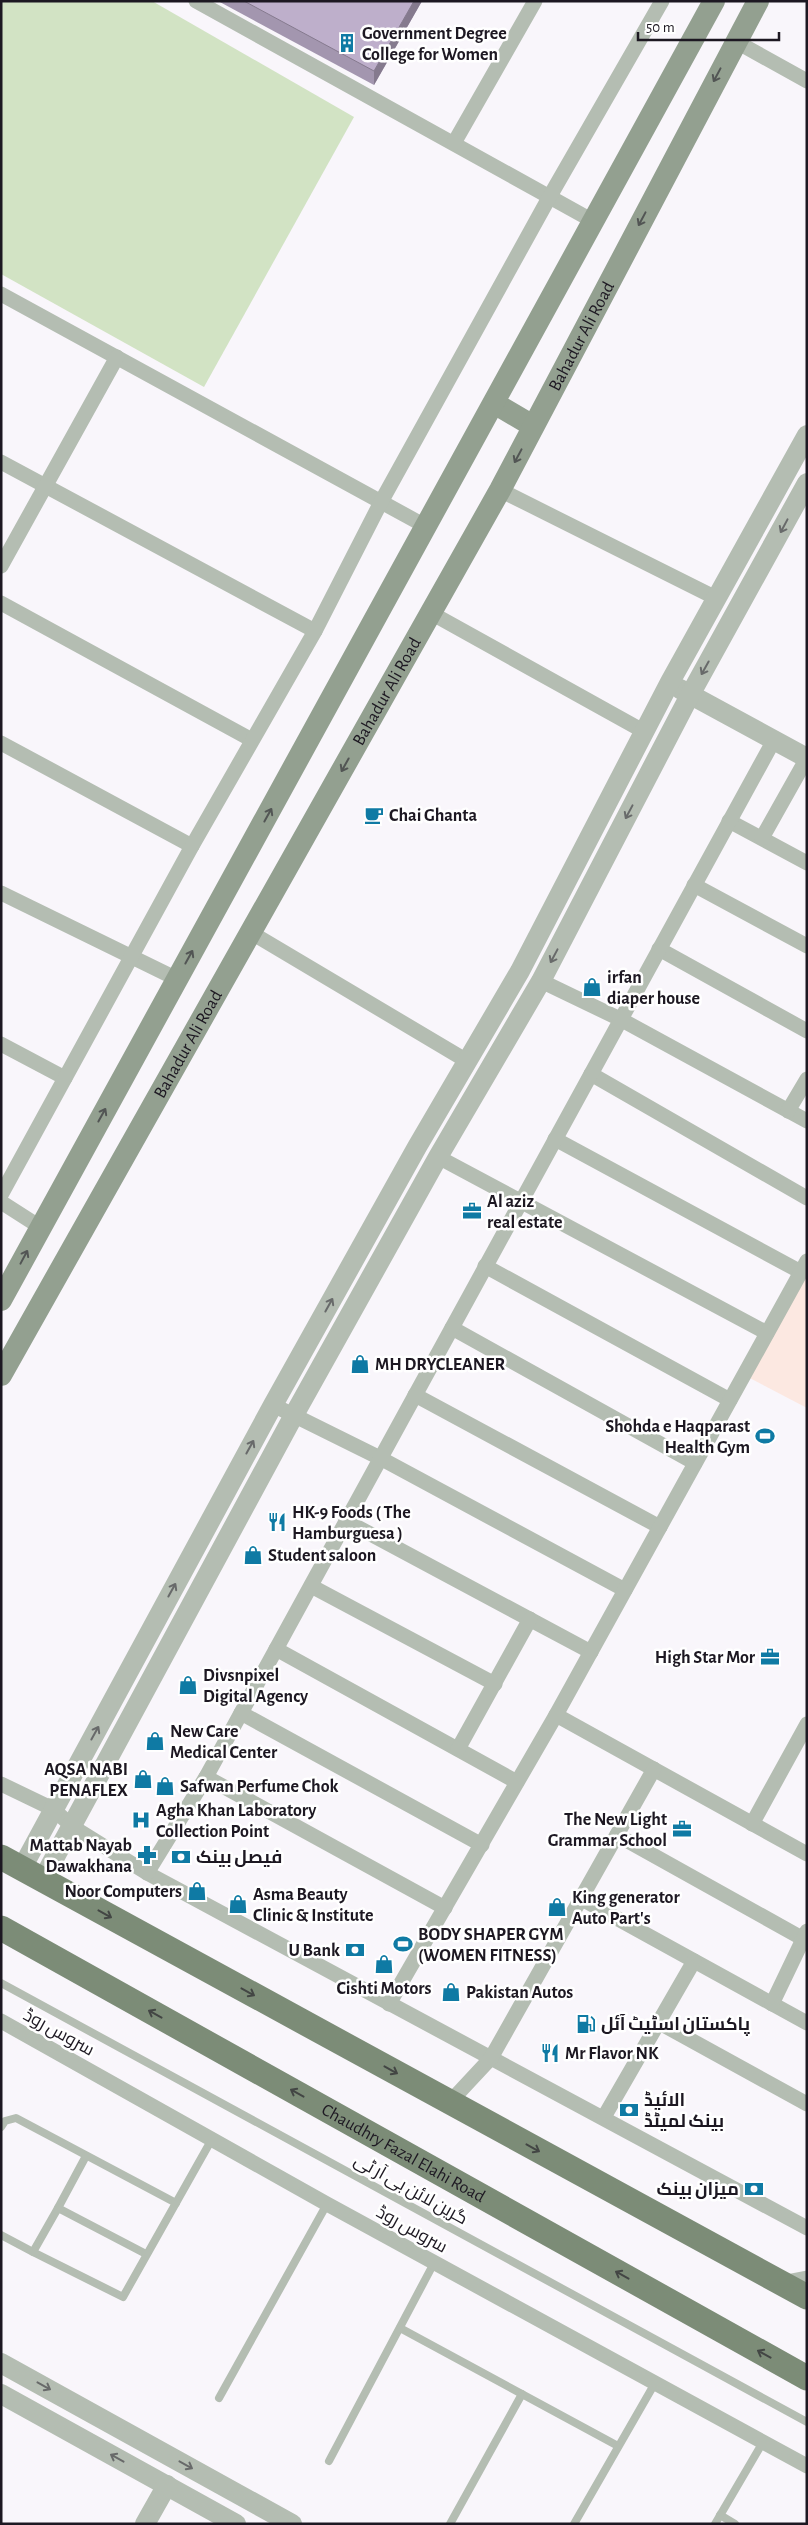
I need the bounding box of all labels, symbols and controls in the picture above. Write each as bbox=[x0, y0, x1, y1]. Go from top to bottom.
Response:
scale bar bbox=[638, 10, 779, 42]
text: 50 m bbox=[646, 20, 675, 35]
place label: Government Degree College for Women bbox=[362, 25, 507, 64]
building icon: Government Degree College for Women bbox=[336, 32, 358, 54]
one-way arrow bbox=[712, 67, 722, 82]
one-way arrow bbox=[637, 211, 647, 226]
street label: Bahadur Ali Road bbox=[546, 279, 618, 394]
one-way arrow bbox=[513, 448, 523, 463]
one-way arrow bbox=[778, 518, 788, 533]
street label: Bahadur Ali Road bbox=[350, 635, 425, 749]
one-way arrow bbox=[700, 661, 710, 676]
one-way arrow bbox=[339, 758, 349, 772]
cafe icon: Chai Ghanta bbox=[363, 804, 385, 826]
one-way arrow bbox=[624, 804, 633, 819]
place label: Chai Ghanta bbox=[389, 807, 477, 825]
one-way arrow bbox=[264, 808, 273, 823]
one-way arrow bbox=[549, 948, 558, 963]
one-way arrow bbox=[184, 950, 194, 965]
place label: irfan diaper house bbox=[607, 969, 700, 1008]
shop icon: irfan diaper house bbox=[581, 976, 603, 998]
street label: Bahadur Ali Road bbox=[151, 987, 226, 1102]
one-way arrow bbox=[98, 1108, 108, 1123]
place label: Al aziz real estate bbox=[487, 1193, 562, 1232]
office icon: Al aziz real estate bbox=[461, 1200, 483, 1222]
one-way arrow bbox=[19, 1250, 29, 1265]
one-way arrow bbox=[324, 1298, 334, 1313]
shop icon: MH DRYCLEANER bbox=[349, 1353, 371, 1375]
place label: MH DRYCLEANER bbox=[375, 1356, 505, 1374]
place label: Shohda e Haqparast Health Gym bbox=[605, 1418, 750, 1457]
sports icon: Shohda e Haqparast Health Gym bbox=[754, 1425, 776, 1447]
one-way arrow bbox=[245, 1440, 255, 1455]
place label: HK-9 Foods ( The Hamburguesa ) bbox=[292, 1504, 411, 1543]
restaurant icon: HK-9 Foods ( The Hamburguesa ) bbox=[266, 1511, 288, 1533]
shop icon: Student saloon bbox=[242, 1544, 264, 1566]
place label: Student saloon bbox=[268, 1547, 376, 1565]
one-way arrow bbox=[168, 1583, 177, 1598]
office icon: High Star Mor bbox=[759, 1646, 781, 1668]
place label: High Star Mor bbox=[655, 1649, 756, 1667]
place label: Divsnpixel Digital Agency bbox=[203, 1667, 309, 1706]
shop icon: Divsnpixel Digital Agency bbox=[177, 1674, 199, 1696]
place label: New Care Medical Center bbox=[170, 1723, 278, 1762]
one-way arrow bbox=[90, 1726, 100, 1740]
shop icon: New Care Medical Center bbox=[144, 1730, 166, 1752]
place label: AQSA NABI PENAFLEX bbox=[44, 1761, 128, 1800]
shop icon: AQSA NABI PENAFLEX bbox=[132, 1768, 154, 1790]
shop icon: Safwan Perfume Chok bbox=[154, 1775, 176, 1797]
place label: Safwan Perfume Chok bbox=[180, 1778, 339, 1796]
place label: Agha Khan Laboratory Collection Point bbox=[156, 1802, 317, 1841]
hospital icon: Agha Khan Laboratory Collection Point bbox=[130, 1809, 152, 1831]
place label: The New Light Grammar School bbox=[548, 1811, 667, 1850]
office icon: The New Light Grammar School bbox=[671, 1818, 693, 1840]
place label: Mattab Nayab Dawakhana bbox=[30, 1837, 132, 1876]
pharmacy icon: Mattab Nayab Dawakhana bbox=[136, 1844, 158, 1866]
bank icon: فیصل بینک bbox=[170, 1846, 192, 1868]
place label: فیصل بینک bbox=[196, 1849, 282, 1868]
shop icon: Noor Computers bbox=[186, 1880, 208, 1902]
place label: Noor Computers bbox=[65, 1883, 182, 1901]
place label: Asma Beauty Clinic & Institute bbox=[253, 1886, 374, 1925]
place label: King generator Auto Part's bbox=[572, 1889, 680, 1928]
shop icon: Asma Beauty Clinic & Institute bbox=[227, 1893, 249, 1915]
shop icon: King generator Auto Part's bbox=[546, 1896, 568, 1918]
one-way arrow bbox=[98, 1909, 113, 1919]
place label: BODY SHAPER GYM (WOMEN FITNESS) bbox=[418, 1926, 564, 1965]
sports icon: BODY SHAPER GYM (WOMEN FITNESS) bbox=[392, 1933, 414, 1955]
bank icon: U Bank bbox=[344, 1939, 366, 1961]
place label: U Bank bbox=[288, 1942, 340, 1960]
shop icon: Cishti Motors bbox=[373, 1953, 395, 1975]
place label: Cishti Motors bbox=[337, 1980, 432, 1998]
shop icon: Pakistan Autos bbox=[440, 1981, 462, 2003]
place label: Pakistan Autos bbox=[466, 1984, 573, 2002]
one-way arrow bbox=[240, 1988, 255, 1997]
street label: سروس روڈ bbox=[20, 2006, 97, 2060]
one-way arrow bbox=[148, 2009, 163, 2019]
fuel station icon: پاکستان اسٹیٹ آئل bbox=[575, 2013, 597, 2035]
place label: پاکستان اسٹیٹ آئل bbox=[601, 2014, 751, 2036]
restaurant icon: Mr Flavor NK bbox=[539, 2042, 561, 2064]
place label: Mr Flavor NK bbox=[565, 2045, 659, 2063]
one-way arrow bbox=[383, 2065, 397, 2075]
one-way arrow bbox=[290, 2088, 305, 2098]
place label: الائیڈ بینک لمیٹڈ bbox=[644, 2090, 724, 2131]
bank icon: الائیڈ بینک لمیٹڈ bbox=[618, 2099, 640, 2121]
street label: Chaudhry Fazal Elahi Road bbox=[318, 2101, 488, 2206]
one-way arrow bbox=[526, 2143, 540, 2153]
street label: گرین لائن بی آر ٹی bbox=[350, 2150, 471, 2229]
bank icon: میزان بینک bbox=[743, 2178, 765, 2200]
place label: میزان بینک bbox=[657, 2181, 739, 2200]
street label: سروس روڈ bbox=[373, 2203, 450, 2257]
one-way arrow bbox=[615, 2270, 630, 2280]
one-way arrow bbox=[758, 2349, 772, 2359]
one-way arrow bbox=[36, 2382, 51, 2391]
one-way arrow bbox=[110, 2452, 124, 2462]
one-way arrow bbox=[178, 2461, 193, 2470]

